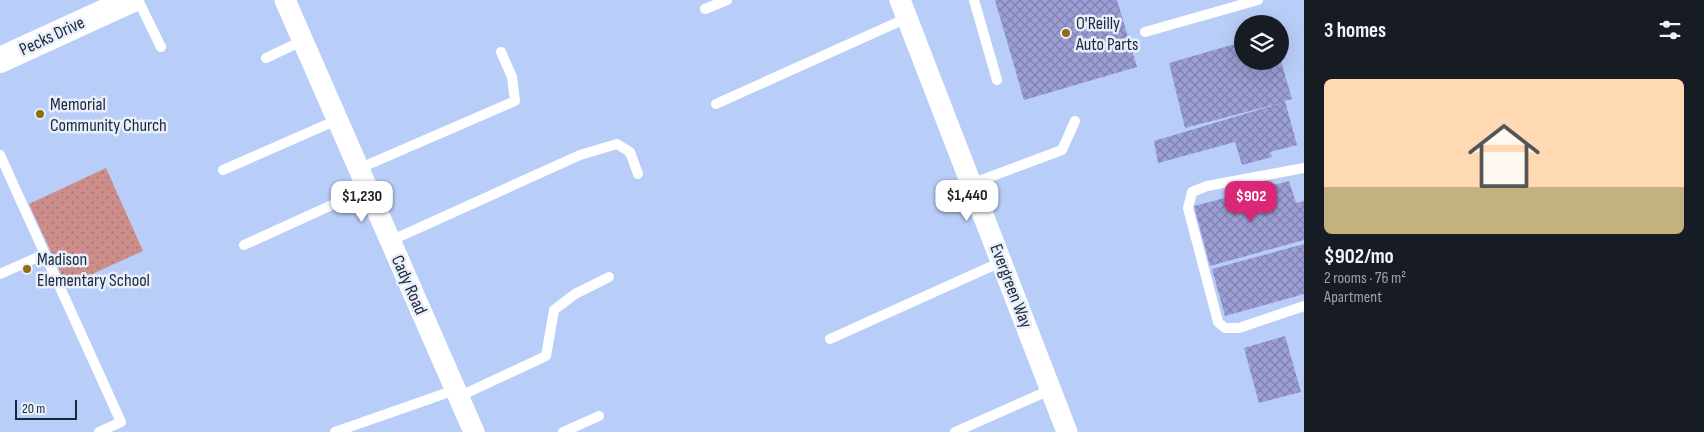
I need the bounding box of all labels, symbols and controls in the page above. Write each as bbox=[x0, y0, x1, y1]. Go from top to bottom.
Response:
street label: Pecks Drive bbox=[16, 12, 88, 60]
place label: O'Reilly Auto Parts bbox=[1075, 13, 1138, 55]
map controls bbox=[1234, 15, 1289, 70]
button: layers bbox=[1234, 15, 1289, 70]
icon: filters bbox=[1656, 16, 1684, 44]
text: 3 homes bbox=[1324, 18, 1386, 43]
marker: O'Reilly Auto Parts bbox=[1060, 27, 1072, 39]
place label: Memorial Community Church bbox=[50, 94, 167, 136]
marker: Memorial Community Church bbox=[34, 108, 46, 120]
icon: home bbox=[1459, 111, 1549, 201]
pin: $1,230 bbox=[321, 180, 403, 223]
pin: $1,440 bbox=[926, 180, 1008, 222]
pin: $902 bbox=[1221, 180, 1281, 223]
text: $1,440 bbox=[946, 186, 988, 205]
text: $1,230 bbox=[342, 187, 382, 206]
text: $902 bbox=[1236, 187, 1266, 206]
street label: Evergreen Way bbox=[985, 241, 1037, 331]
text: $902/mo bbox=[1324, 244, 1394, 269]
place label: Madison Elementary School bbox=[37, 249, 150, 291]
street label: Cady Road bbox=[387, 252, 431, 318]
marker: Madison Elementary School bbox=[21, 263, 33, 275]
text: 2 rooms · 76 m² bbox=[1324, 269, 1406, 288]
text: Apartment bbox=[1324, 288, 1382, 307]
scale bar bbox=[15, 397, 78, 420]
text: 20 m bbox=[22, 400, 45, 417]

